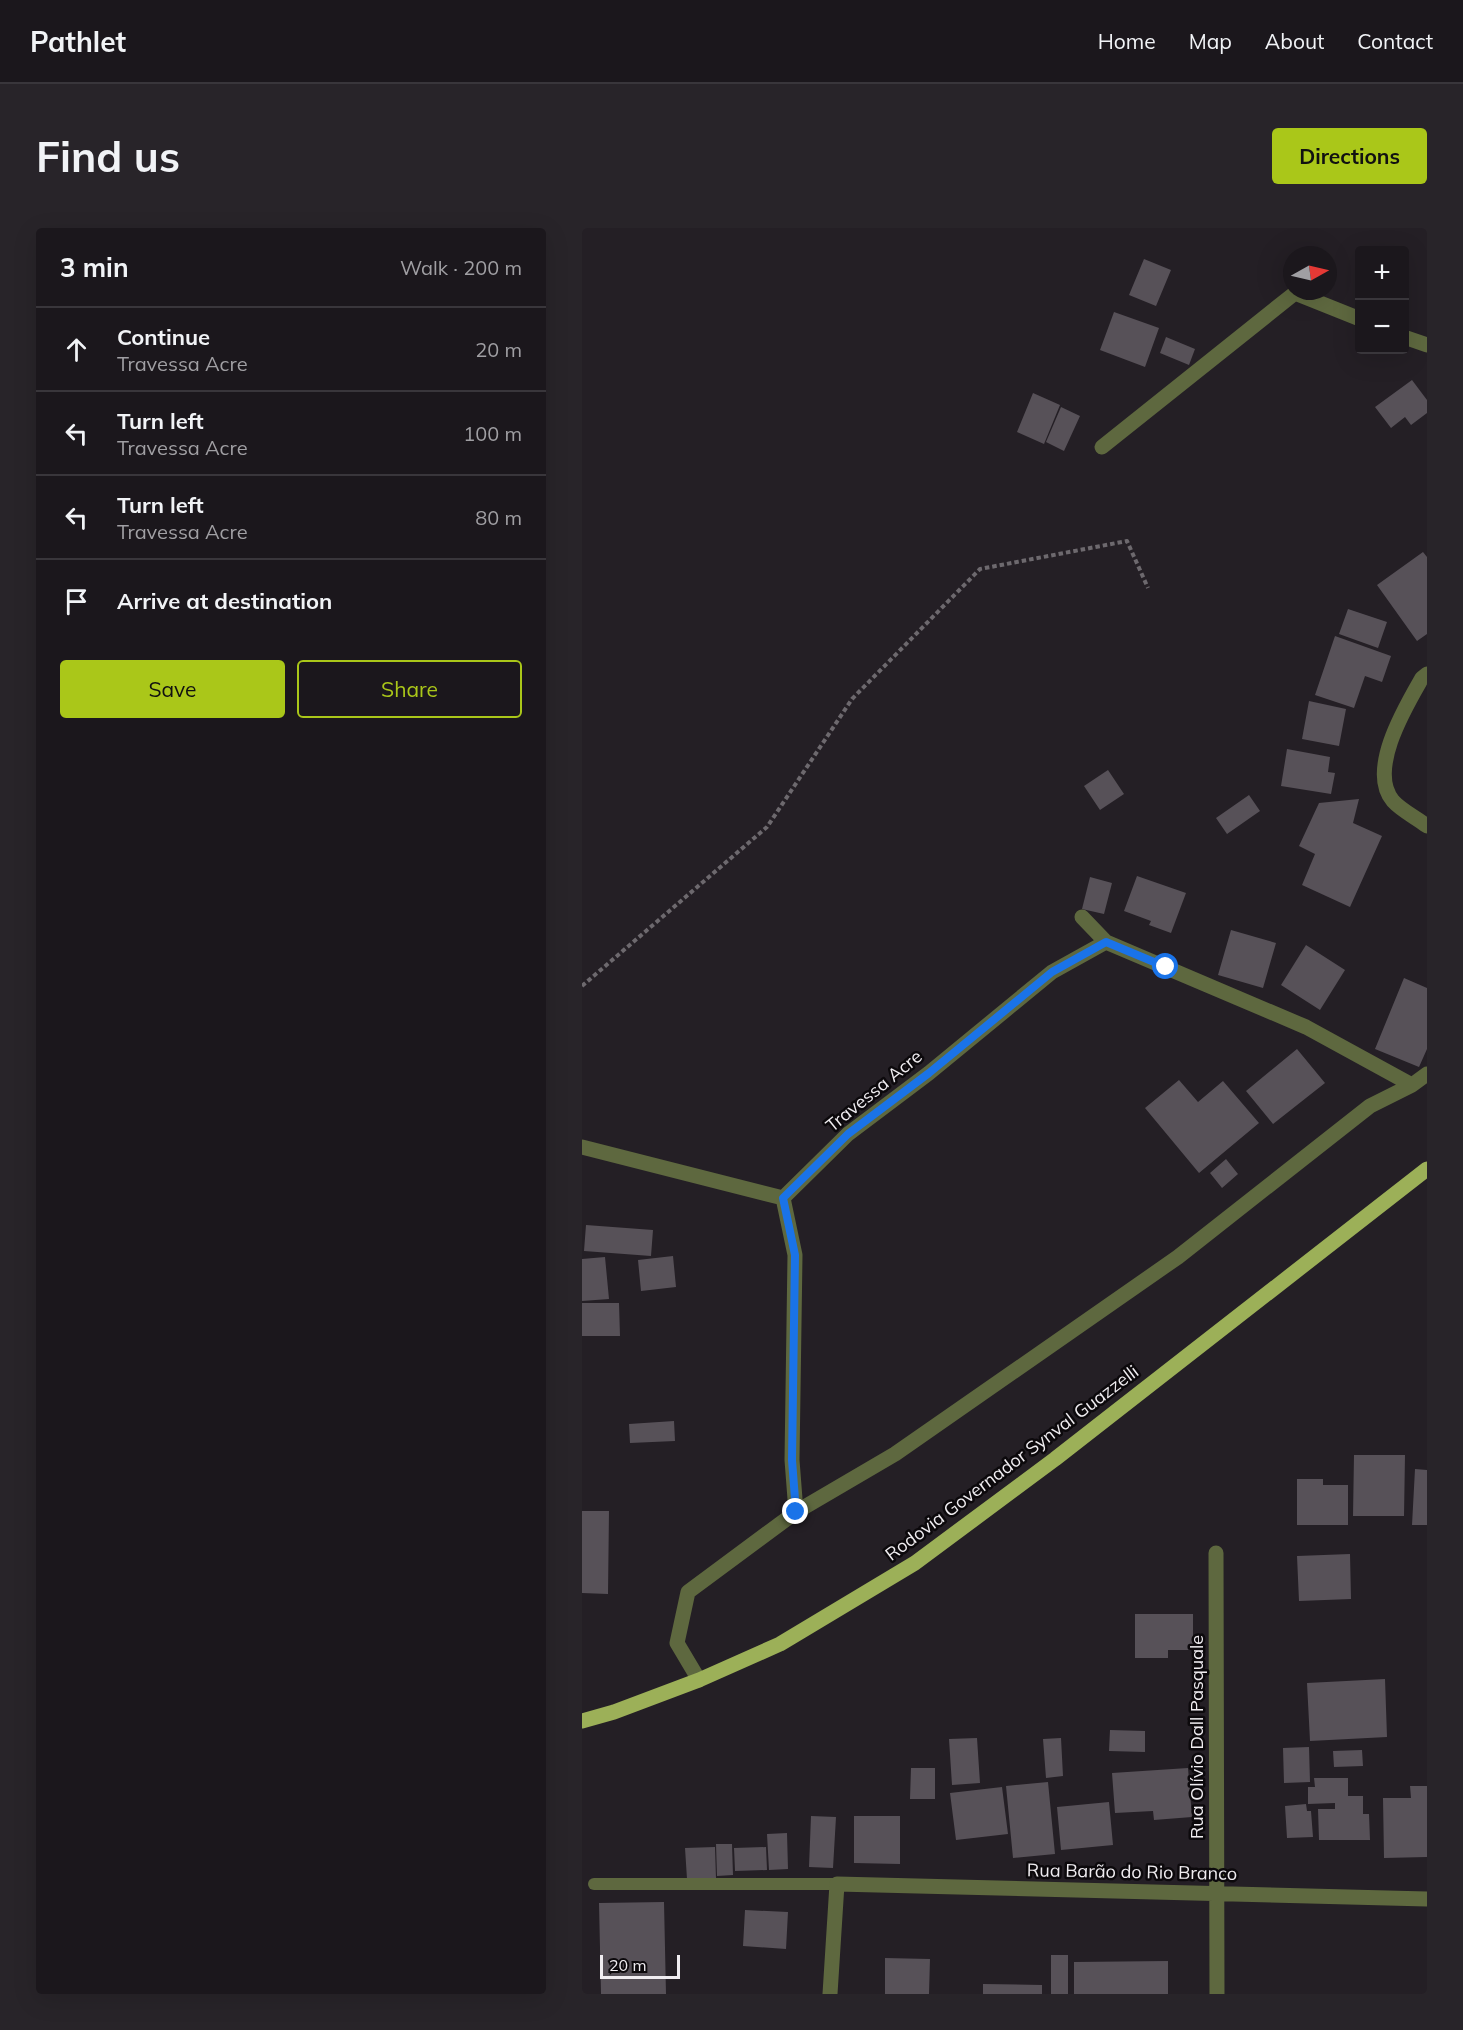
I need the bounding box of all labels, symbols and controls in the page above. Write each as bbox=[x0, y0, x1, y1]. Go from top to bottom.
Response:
text: Pathlet bbox=[30, 24, 126, 59]
text: Home bbox=[1098, 28, 1156, 54]
text: Map bbox=[1189, 28, 1232, 54]
text: About bbox=[1265, 28, 1324, 54]
text: Contact bbox=[1357, 28, 1433, 54]
button: Directions bbox=[1272, 128, 1427, 184]
text: Find us bbox=[36, 130, 180, 183]
north arrow bbox=[1283, 246, 1337, 300]
map controls bbox=[1355, 246, 1409, 354]
button: + bbox=[1355, 246, 1409, 300]
text: 3 min bbox=[60, 251, 129, 284]
text: Walk · 200 m bbox=[400, 255, 522, 280]
button: − bbox=[1355, 300, 1409, 354]
text: Continue bbox=[117, 323, 210, 351]
icon: ahead bbox=[60, 333, 93, 366]
text: 20 m bbox=[475, 337, 522, 362]
text: Travessa Acre bbox=[117, 351, 248, 376]
text: Turn left bbox=[117, 407, 204, 435]
icon: left bbox=[60, 417, 93, 450]
text: 100 m bbox=[463, 421, 522, 446]
text: Travessa Acre bbox=[117, 435, 248, 460]
text: Turn left bbox=[117, 491, 204, 519]
icon: left bbox=[60, 501, 93, 534]
text: 80 m bbox=[475, 505, 522, 530]
text: Travessa Acre bbox=[117, 519, 248, 544]
icon: arrive bbox=[60, 585, 93, 618]
text: Arrive at destination bbox=[117, 587, 332, 615]
button: Save bbox=[60, 660, 285, 718]
button: Share bbox=[297, 660, 522, 718]
route start bbox=[1152, 953, 1178, 979]
street label: Travessa Acre bbox=[821, 1045, 927, 1137]
street label: Rodovia Governador Synval Guazzelli bbox=[880, 1360, 1143, 1565]
route end bbox=[782, 1498, 808, 1524]
street label: Rua Olívio Dall Pasquale bbox=[1185, 1635, 1208, 1839]
street label: Rua Barão do Rio Branco bbox=[1027, 1858, 1237, 1885]
scale bar bbox=[600, 1952, 680, 1980]
text: 20 m bbox=[609, 1955, 646, 1975]

